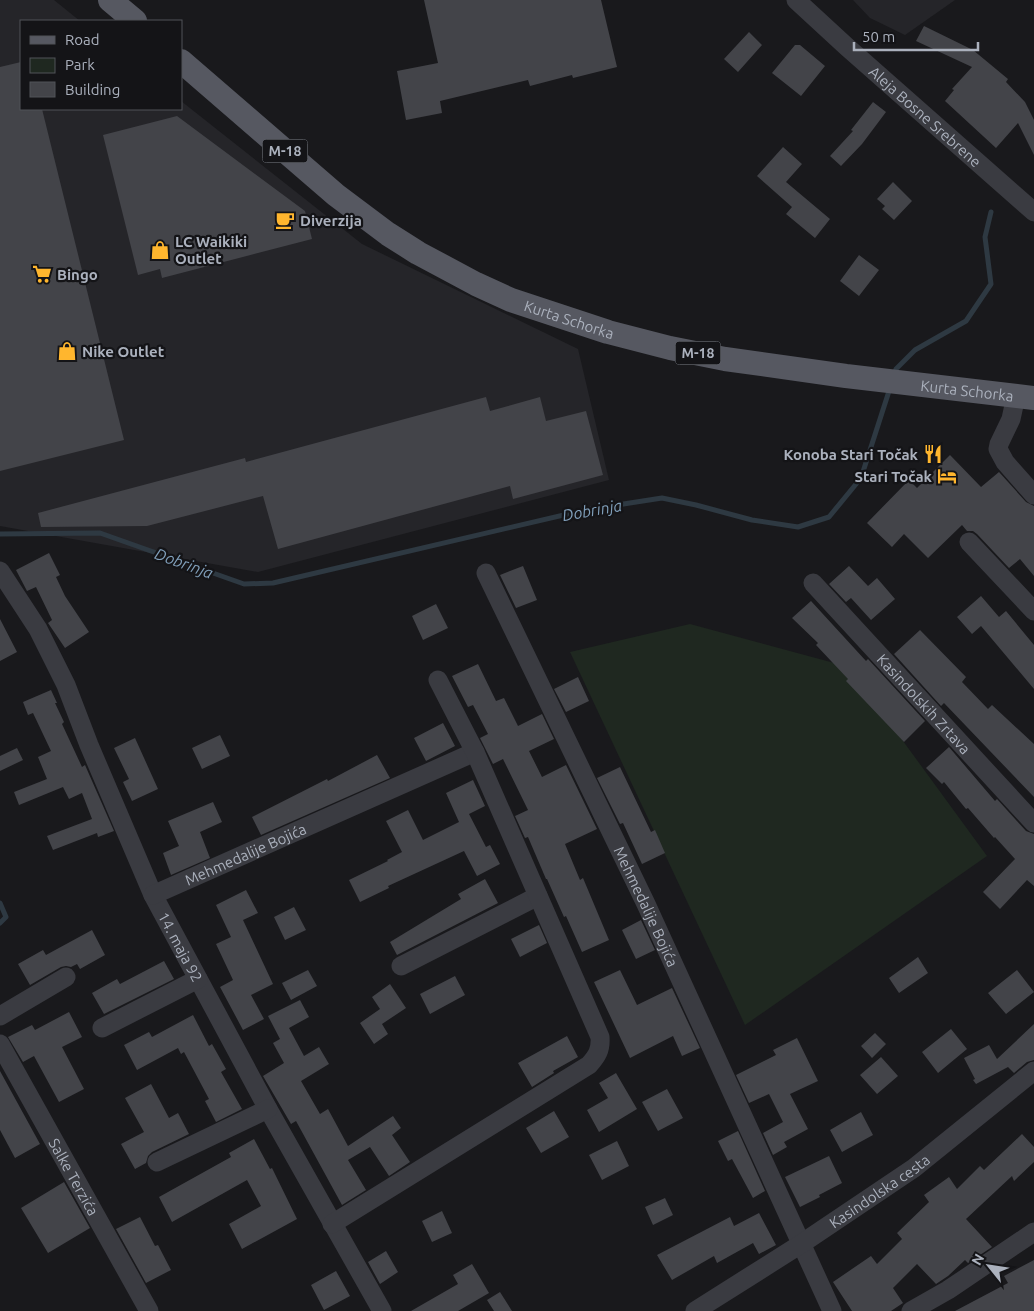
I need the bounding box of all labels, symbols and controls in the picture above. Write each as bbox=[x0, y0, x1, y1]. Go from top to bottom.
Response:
legend bbox=[20, 20, 182, 110]
scale bar bbox=[854, 20, 978, 52]
text: 50 m bbox=[862, 28, 895, 45]
text: Road bbox=[65, 31, 100, 48]
text: Park bbox=[65, 56, 95, 73]
street label: Aleja Bosne Srebrene bbox=[866, 62, 985, 170]
text: Building bbox=[65, 81, 120, 98]
road number: M-18 bbox=[262, 140, 308, 162]
cafe icon: Diverzija bbox=[274, 209, 296, 231]
place label: Diverzija bbox=[300, 212, 362, 229]
place label: LC Waikiki Outlet bbox=[175, 233, 247, 267]
shop icon: LC Waikiki Outlet bbox=[149, 239, 171, 261]
supermarket icon: Bingo bbox=[31, 263, 53, 285]
place label: Bingo bbox=[57, 266, 98, 283]
street label: Kurta Schorka bbox=[522, 296, 616, 342]
shop icon: Nike Outlet bbox=[56, 340, 78, 362]
road number: M-18 bbox=[676, 342, 720, 364]
place label: Nike Outlet bbox=[82, 343, 165, 360]
street label: Kurta Schorka bbox=[920, 376, 1015, 404]
restaurant icon: Konoba Stari Točak bbox=[922, 443, 944, 465]
place label: Konoba Stari Točak bbox=[784, 446, 919, 463]
hotel icon: Stari Točak bbox=[936, 465, 958, 487]
place label: Stari Točak bbox=[855, 468, 933, 485]
water label: Dobrinja bbox=[561, 496, 624, 524]
water label: Dobrinja bbox=[153, 544, 216, 582]
street label: Kasindolskih Zrtava bbox=[874, 650, 974, 757]
street label: Mehmedalije Bojića bbox=[182, 820, 309, 888]
street label: Mehmedalije Bojića bbox=[611, 844, 682, 969]
street label: 14. maja 92 bbox=[155, 909, 206, 984]
street label: Salke Terzića bbox=[46, 1135, 102, 1218]
street label: Kasindolska cesta bbox=[826, 1151, 933, 1231]
north arrow bbox=[964, 1241, 1014, 1291]
text: N bbox=[968, 1251, 987, 1268]

